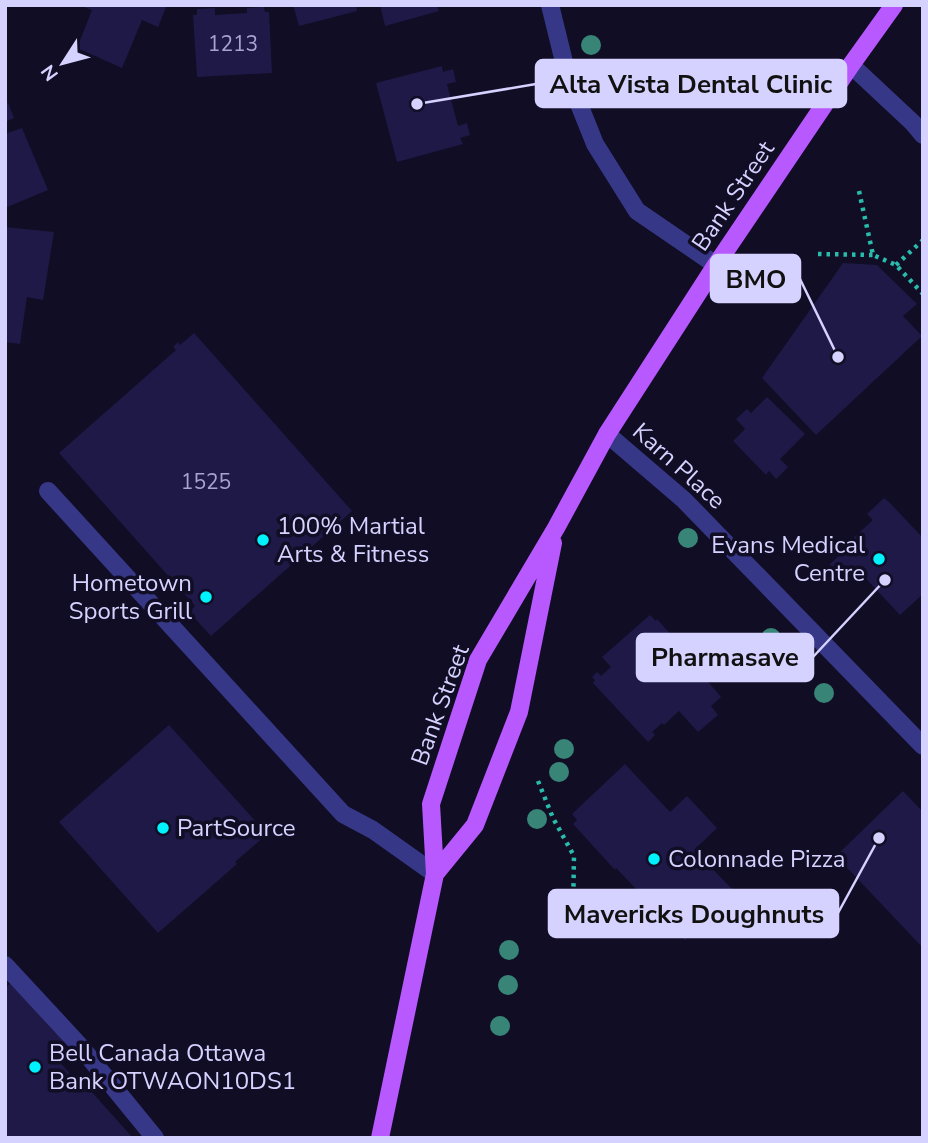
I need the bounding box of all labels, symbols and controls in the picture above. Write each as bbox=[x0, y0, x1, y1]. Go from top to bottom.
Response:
north arrow bbox=[28, 28, 98, 98]
house number: 1213 bbox=[208, 30, 258, 58]
text: N bbox=[35, 59, 65, 86]
callout: Alta Vista Dental Clinic bbox=[536, 60, 846, 107]
text: Alta Vista Dental Clinic bbox=[550, 67, 832, 102]
street label: Bank Street bbox=[684, 134, 782, 257]
callout: BMO bbox=[711, 255, 800, 302]
text: BMO bbox=[726, 262, 786, 297]
street label: Karn Place bbox=[626, 416, 732, 516]
house number: 1525 bbox=[181, 468, 231, 496]
place label: 100% Martial Arts & Fitness bbox=[277, 510, 429, 570]
place label: Evans Medical Centre bbox=[711, 529, 865, 589]
marker: 100% Martial Arts & Fitness bbox=[255, 532, 271, 548]
marker: Evans Medical Centre bbox=[871, 551, 887, 567]
place label: Hometown Sports Grill bbox=[69, 567, 192, 627]
marker: Hometown Sports Grill bbox=[198, 589, 214, 605]
callout: Pharmasave bbox=[637, 634, 813, 681]
street label: Bank Street bbox=[403, 640, 477, 770]
text: Pharmasave bbox=[651, 640, 799, 675]
place label: PartSource bbox=[177, 812, 296, 844]
marker: PartSource bbox=[155, 820, 171, 836]
place label: Colonnade Pizza bbox=[668, 843, 845, 875]
marker: Colonnade Pizza bbox=[646, 851, 662, 867]
callout: Mavericks Doughnuts bbox=[549, 890, 838, 937]
text: Mavericks Doughnuts bbox=[564, 897, 824, 932]
place label: Bell Canada Ottawa Bank OTWAON10DS1 bbox=[49, 1037, 296, 1097]
marker: Bell Canada Ottawa Bank OTWAON10DS1 bbox=[27, 1059, 43, 1075]

